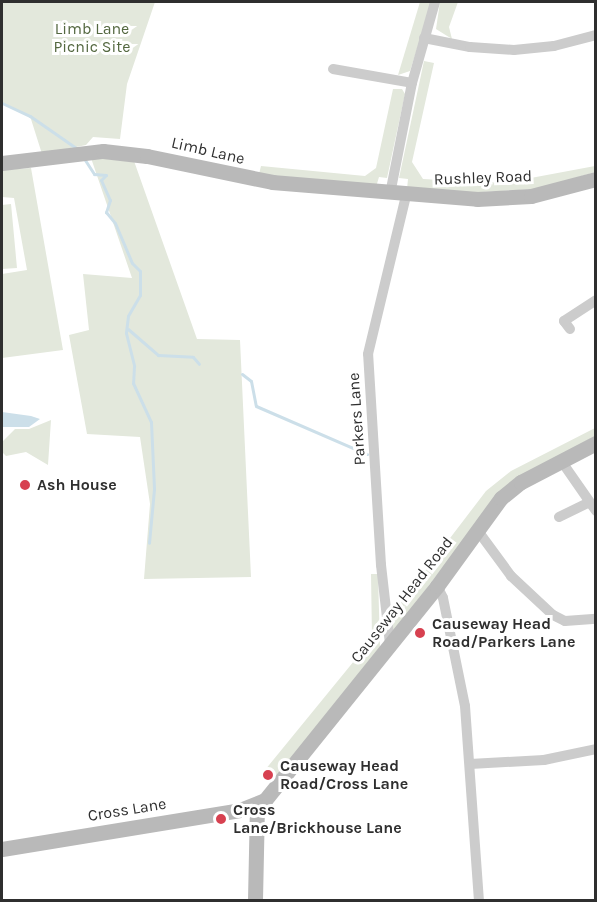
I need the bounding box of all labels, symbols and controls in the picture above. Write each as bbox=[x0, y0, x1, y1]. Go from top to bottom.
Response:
park label: Limb Lane Picnic Site bbox=[53, 19, 131, 57]
street label: Limb Lane bbox=[169, 133, 247, 169]
street label: Rushley Road bbox=[434, 167, 532, 189]
street label: Parkers Lane bbox=[344, 372, 370, 466]
place label: Ash House bbox=[37, 475, 117, 495]
marker: Ash House bbox=[18, 478, 32, 492]
street label: Causeway Head Road bbox=[347, 533, 457, 667]
place label: Causeway Head Road/Parkers Lane bbox=[432, 614, 575, 652]
marker: Causeway Head Road/Parkers Lane bbox=[413, 626, 427, 640]
place label: Causeway Head Road/Cross Lane bbox=[280, 756, 408, 794]
marker: Causeway Head Road/Cross Lane bbox=[261, 768, 275, 782]
street label: Cross Lane bbox=[86, 794, 168, 826]
place label: Cross Lane/Brickhouse Lane bbox=[233, 800, 402, 838]
marker: Cross Lane/Brickhouse Lane bbox=[214, 812, 228, 826]

